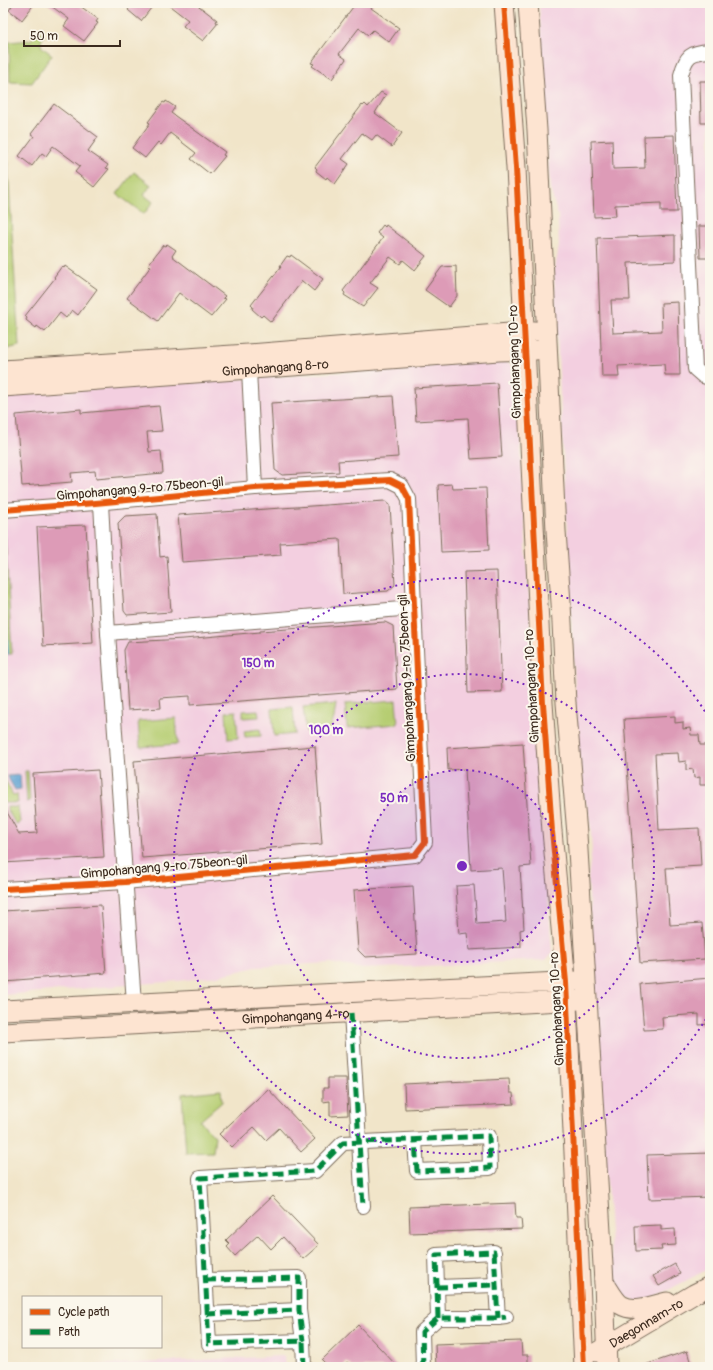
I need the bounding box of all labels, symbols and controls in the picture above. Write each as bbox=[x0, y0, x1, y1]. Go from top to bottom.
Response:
scale bar bbox=[24, 22, 120, 48]
text: 50 m bbox=[30, 29, 58, 44]
street label: Gimpohangang 10-ro bbox=[505, 305, 525, 419]
street label: Gimpohangang 8-ro bbox=[221, 356, 329, 380]
street label: Gimpohangang 9-ro 75beon-gil bbox=[56, 474, 225, 504]
street label: Gimpohangang 9-ro 75beon-gil bbox=[395, 594, 419, 762]
street label: Gimpohangang 10-ro bbox=[521, 629, 543, 743]
text: 150 m bbox=[242, 656, 275, 671]
text: 100 m bbox=[309, 723, 344, 738]
text: 50 m bbox=[380, 791, 408, 806]
street label: Gimpohangang 9-ro 75beon-gil bbox=[80, 852, 249, 882]
centre of rings bbox=[455, 859, 469, 873]
street label: Gimpohangang 10-ro bbox=[546, 952, 568, 1066]
street label: Gimpohangang 4-ro bbox=[241, 1006, 350, 1028]
street label: Daegonnam-ro bbox=[607, 1295, 686, 1352]
legend bbox=[22, 1296, 162, 1348]
text: Cycle path bbox=[58, 1305, 110, 1320]
text: Path bbox=[58, 1325, 80, 1340]

